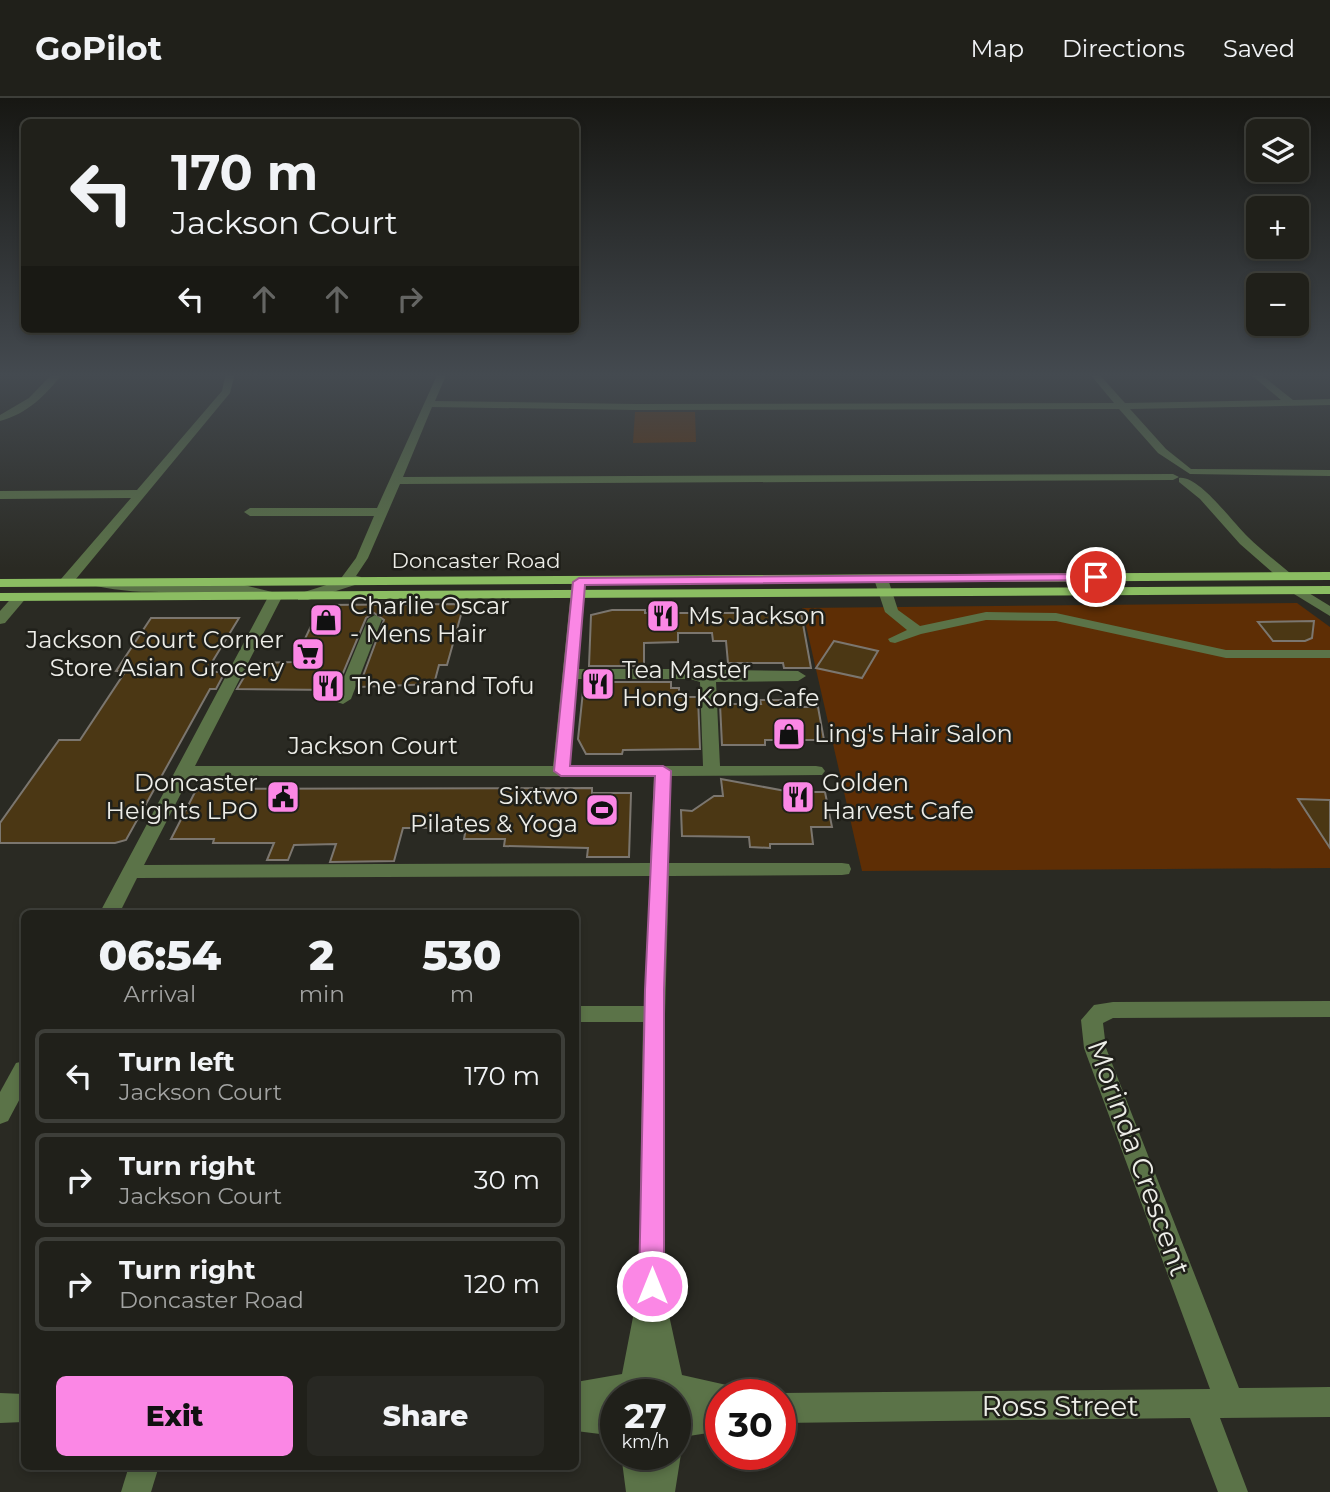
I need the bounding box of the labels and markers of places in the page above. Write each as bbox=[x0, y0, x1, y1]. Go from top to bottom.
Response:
pin bbox=[1066, 547, 1126, 607]
place label: Charlie Oscar - Mens Hair bbox=[350, 591, 510, 648]
restaurant icon: Ms Jackson bbox=[644, 597, 682, 635]
shop icon: Charlie Oscar - Mens Hair bbox=[307, 601, 345, 639]
place label: Ms Jackson bbox=[688, 601, 825, 630]
place label: Jackson Court Corner Store Asian Grocery bbox=[25, 625, 284, 682]
supermarket icon: Jackson Court Corner Store Asian Grocery bbox=[289, 635, 327, 673]
place label: Tea Master Hong Kong Cafe bbox=[622, 655, 819, 712]
restaurant icon: Tea Master Hong Kong Cafe bbox=[579, 665, 617, 703]
restaurant icon: The Grand Tofu bbox=[309, 667, 347, 705]
place label: The Grand Tofu bbox=[352, 671, 535, 700]
shop icon: Ling's Hair Salon bbox=[770, 715, 808, 753]
place label: Ling's Hair Salon bbox=[814, 719, 1013, 748]
place label: Doncaster Heights LPO bbox=[106, 768, 258, 825]
place label: Golden Harvest Cafe bbox=[822, 768, 974, 825]
public building icon: Doncaster Heights LPO bbox=[264, 778, 302, 816]
restaurant icon: Golden Harvest Cafe bbox=[779, 778, 817, 816]
place label: Sixtwo Pilates & Yoga bbox=[410, 781, 578, 838]
sports icon: Sixtwo Pilates & Yoga bbox=[583, 791, 621, 829]

